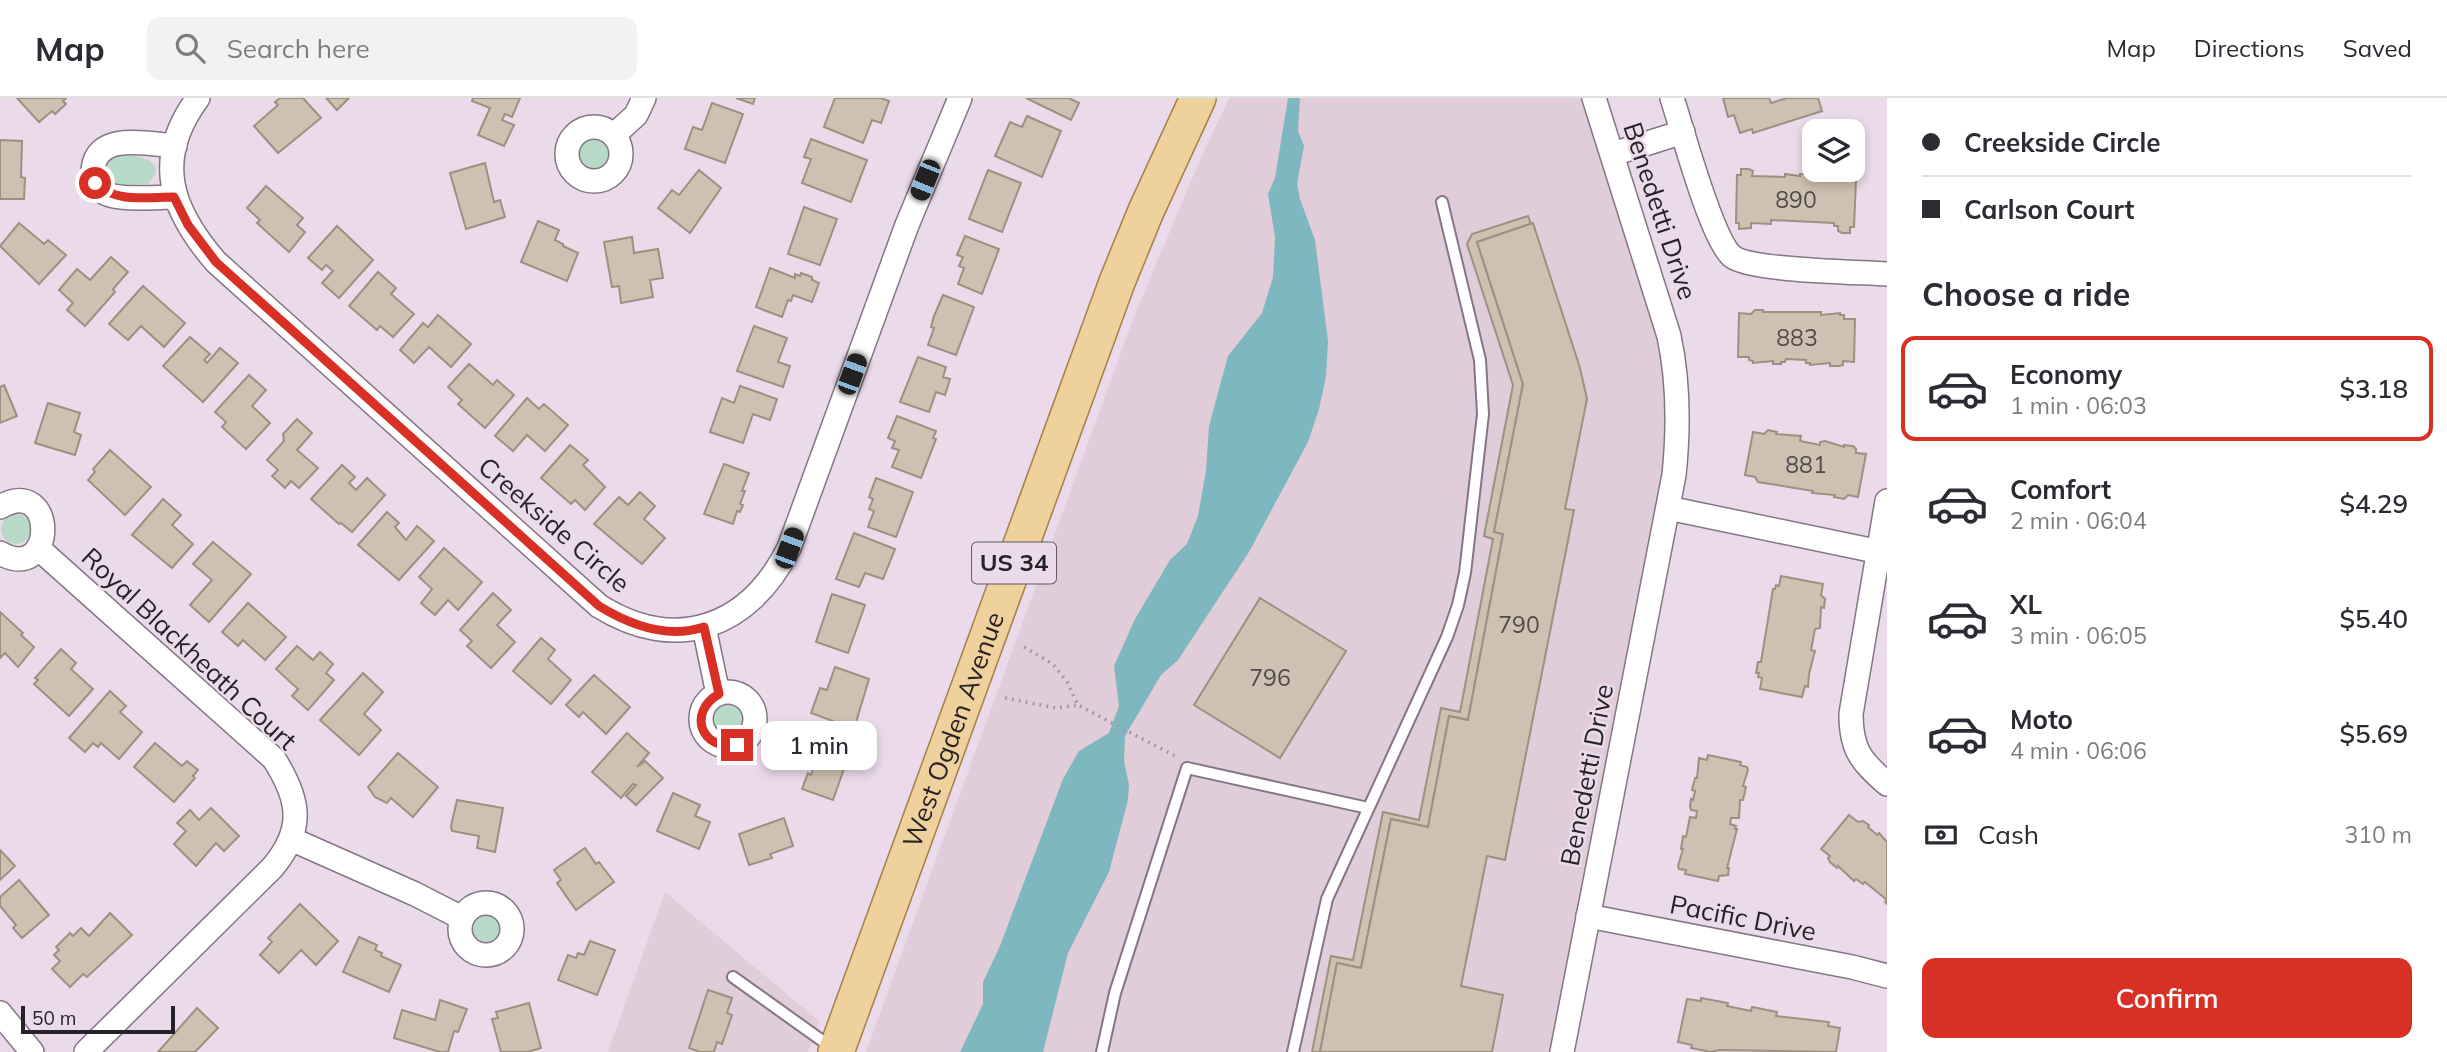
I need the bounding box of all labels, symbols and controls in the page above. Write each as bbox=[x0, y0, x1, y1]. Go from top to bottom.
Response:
search box bbox=[147, 17, 637, 80]
text: Map bbox=[35, 28, 105, 69]
icon: search bbox=[171, 29, 209, 67]
text: Search here bbox=[227, 32, 370, 65]
text: Map bbox=[2106, 33, 2156, 63]
text: Directions bbox=[2194, 33, 2305, 63]
text: Saved bbox=[2343, 33, 2412, 63]
street label: Benedetti Drive bbox=[1616, 118, 1705, 304]
map controls bbox=[1802, 119, 1865, 182]
button: layers bbox=[1802, 119, 1865, 182]
text: Creekside Circle bbox=[1964, 126, 2161, 159]
car bbox=[908, 157, 943, 203]
route start bbox=[79, 167, 111, 199]
house number: 890 bbox=[1775, 185, 1817, 214]
text: Carlson Court bbox=[1964, 193, 2134, 226]
text: Choose a ride bbox=[1922, 274, 2130, 314]
house number: 883 bbox=[1776, 323, 1818, 352]
car bbox=[835, 351, 870, 397]
icon: car bbox=[1926, 357, 1989, 420]
text: Economy bbox=[2010, 358, 2122, 391]
text: $3.18 bbox=[2339, 372, 2408, 405]
text: 1 min · 06:03 bbox=[2010, 391, 2147, 420]
street label: Creekside Circle bbox=[472, 450, 637, 600]
house number: 881 bbox=[1785, 450, 1827, 479]
icon: car bbox=[1926, 472, 1989, 535]
text: Comfort bbox=[2010, 473, 2111, 506]
text: $4.29 bbox=[2339, 487, 2408, 520]
text: 2 min · 06:04 bbox=[2010, 506, 2147, 535]
car bbox=[772, 525, 807, 571]
street label: Royal Blackheath Court bbox=[75, 540, 304, 757]
road number: US 34 bbox=[972, 542, 1056, 584]
icon: car bbox=[1926, 587, 1989, 650]
text: XL bbox=[2010, 588, 2042, 621]
text: $5.40 bbox=[2339, 602, 2408, 635]
street label: West Ogden Avenue bbox=[895, 607, 1011, 852]
house number: 790 bbox=[1498, 610, 1540, 639]
text: 3 min · 06:05 bbox=[2010, 621, 2147, 650]
house number: 796 bbox=[1249, 663, 1291, 692]
street label: Benedetti Drive bbox=[1553, 681, 1620, 869]
icon: car bbox=[1926, 702, 1989, 765]
text: Moto bbox=[2010, 703, 2073, 736]
text: $5.69 bbox=[2339, 717, 2408, 750]
callout: 1 min bbox=[762, 720, 877, 770]
route end bbox=[721, 729, 753, 761]
text: 1 min bbox=[789, 731, 849, 760]
text: 4 min · 06:06 bbox=[2010, 736, 2147, 765]
icon: cash bbox=[1922, 816, 1960, 854]
text: Cash bbox=[1978, 818, 2039, 851]
text: 310 m bbox=[2344, 820, 2412, 849]
street label: Pacific Drive bbox=[1667, 887, 1819, 948]
button: Confirm bbox=[1922, 958, 2412, 1038]
scale bar bbox=[21, 1003, 175, 1035]
text: 50 m bbox=[32, 1006, 76, 1030]

